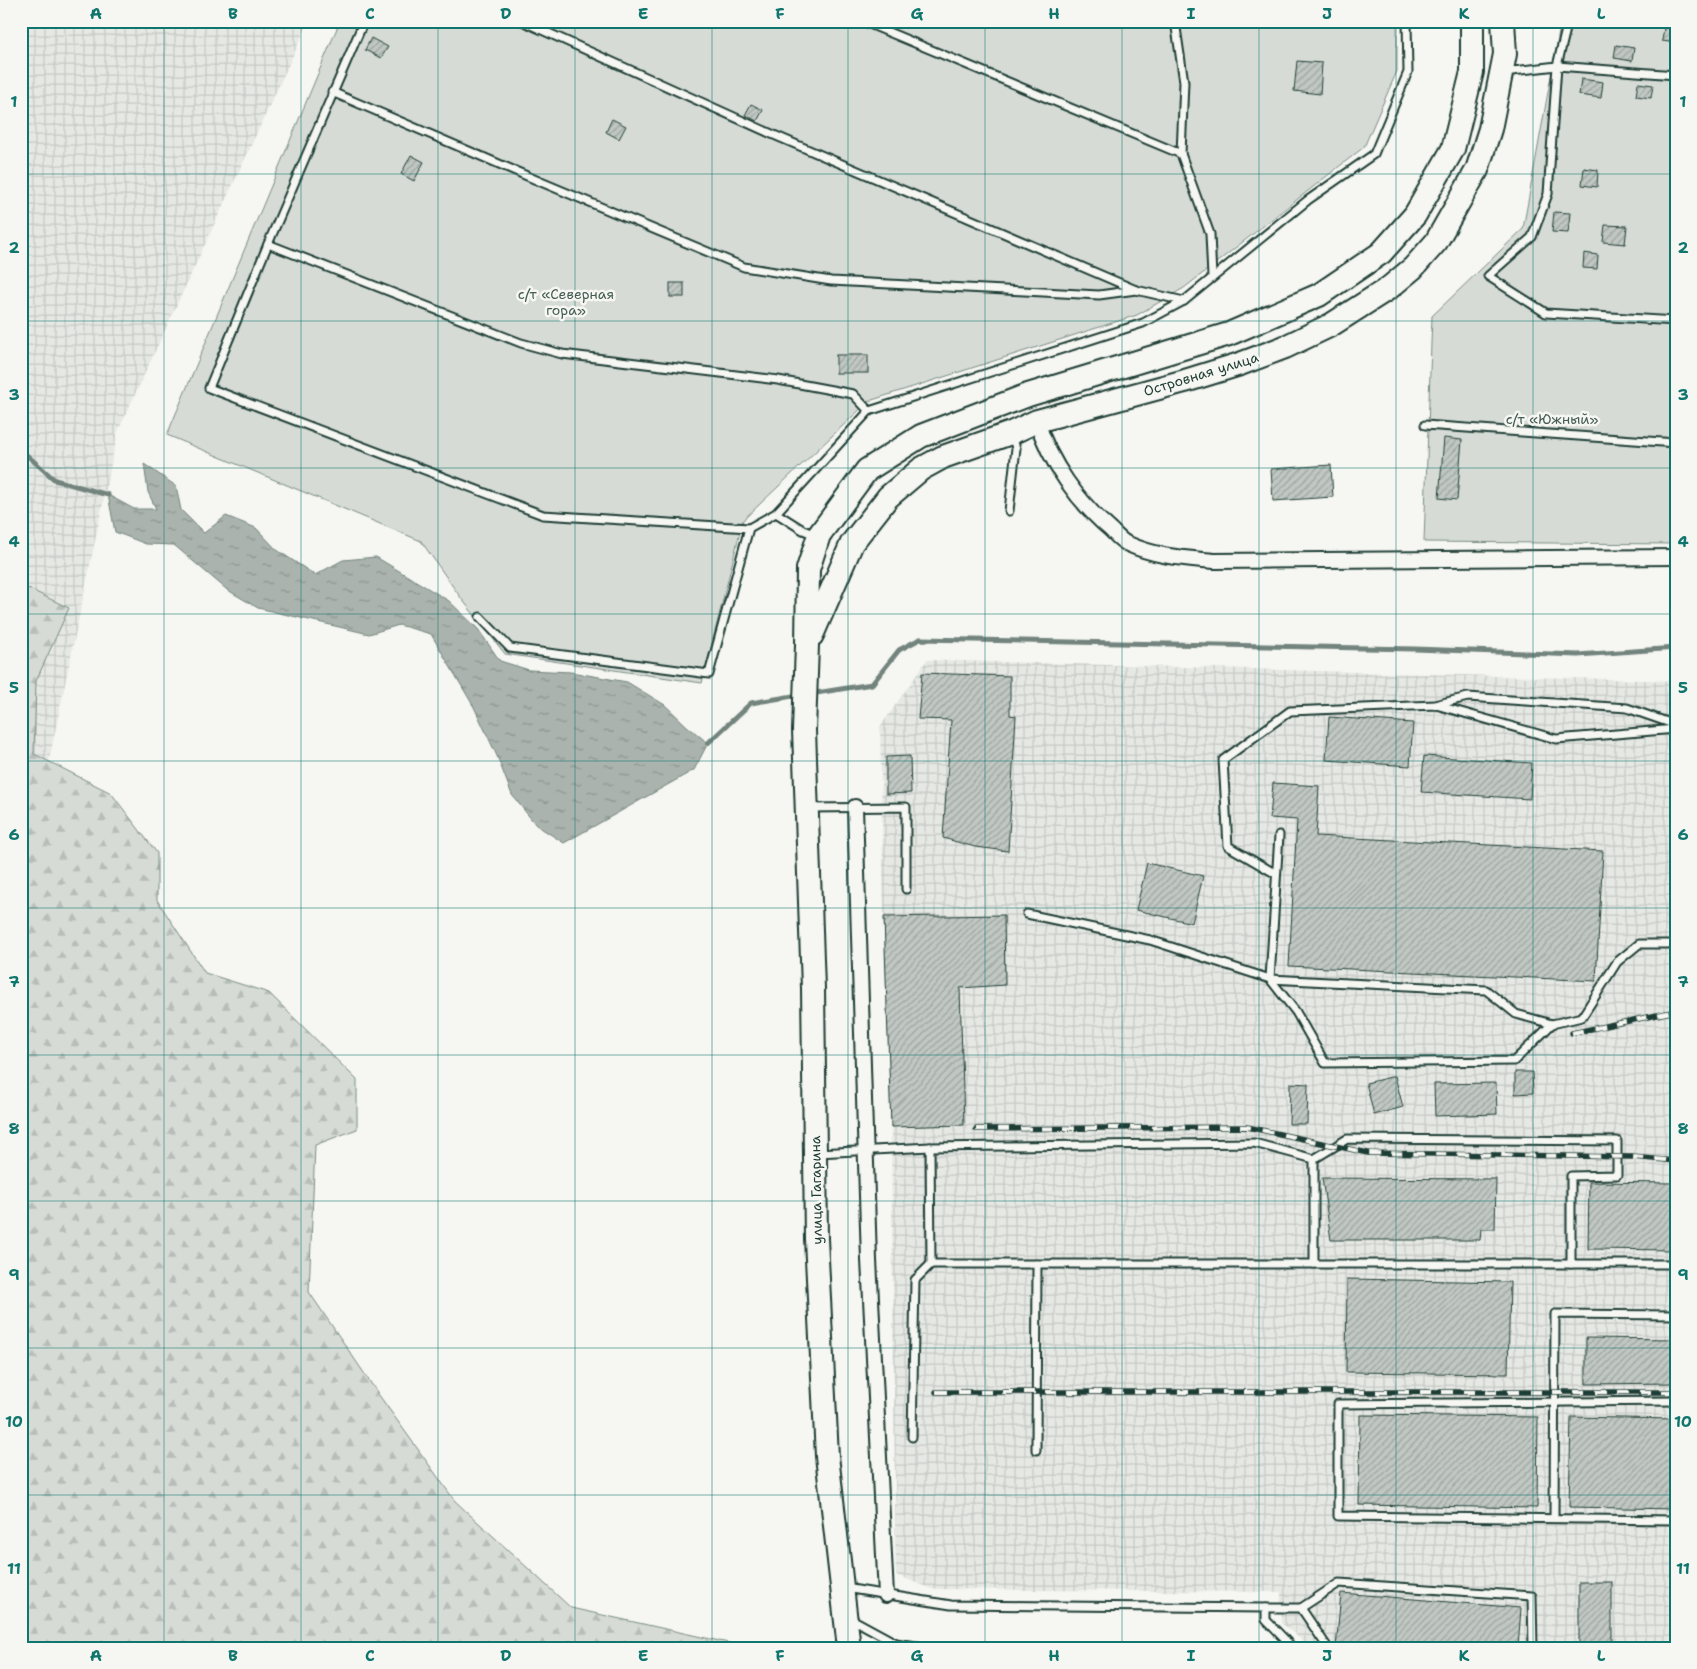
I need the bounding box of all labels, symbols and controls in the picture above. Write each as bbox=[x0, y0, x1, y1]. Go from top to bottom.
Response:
text: A bbox=[90, 3, 102, 24]
text: B bbox=[228, 3, 238, 24]
text: C bbox=[365, 3, 375, 24]
text: D bbox=[500, 3, 512, 24]
text: E bbox=[638, 3, 648, 24]
text: F bbox=[775, 3, 785, 24]
text: G bbox=[911, 3, 924, 24]
text: H bbox=[1048, 3, 1060, 24]
text: I bbox=[1187, 3, 1196, 24]
text: J bbox=[1322, 3, 1332, 24]
text: K bbox=[1459, 3, 1470, 24]
text: L bbox=[1597, 3, 1606, 24]
text: 1 bbox=[10, 91, 18, 112]
text: 1 bbox=[1679, 91, 1687, 112]
text: 2 bbox=[8, 237, 20, 258]
text: 2 bbox=[1677, 237, 1689, 258]
park label: с/т «Северная гора» bbox=[518, 285, 614, 319]
street label: Островная улица bbox=[1141, 348, 1261, 400]
text: 3 bbox=[8, 384, 20, 405]
text: 3 bbox=[1677, 384, 1689, 405]
park label: с/т «Южный» bbox=[1506, 410, 1598, 428]
text: 4 bbox=[8, 531, 20, 552]
text: 4 bbox=[1677, 531, 1689, 552]
text: 5 bbox=[9, 677, 19, 698]
text: 5 bbox=[1678, 677, 1688, 698]
text: 6 bbox=[8, 824, 20, 845]
text: 6 bbox=[1677, 824, 1689, 845]
text: 7 bbox=[8, 971, 20, 992]
text: 7 bbox=[1677, 971, 1689, 992]
text: 8 bbox=[8, 1118, 20, 1139]
text: 8 bbox=[1677, 1118, 1689, 1139]
street label: улица Гагарина bbox=[806, 1135, 826, 1245]
text: 9 bbox=[8, 1264, 20, 1285]
text: 9 bbox=[1677, 1264, 1689, 1285]
text: 10 bbox=[5, 1411, 23, 1432]
text: 10 bbox=[1674, 1411, 1692, 1432]
text: 11 bbox=[7, 1558, 21, 1579]
text: 11 bbox=[1676, 1558, 1690, 1579]
text: A bbox=[90, 1645, 102, 1666]
text: B bbox=[228, 1645, 238, 1666]
text: C bbox=[365, 1645, 375, 1666]
text: D bbox=[500, 1645, 512, 1666]
text: E bbox=[638, 1645, 648, 1666]
text: F bbox=[775, 1645, 785, 1666]
text: G bbox=[911, 1645, 924, 1666]
text: H bbox=[1048, 1645, 1060, 1666]
text: I bbox=[1187, 1645, 1196, 1666]
text: J bbox=[1322, 1645, 1332, 1666]
text: K bbox=[1459, 1645, 1470, 1666]
text: L bbox=[1597, 1645, 1606, 1666]

